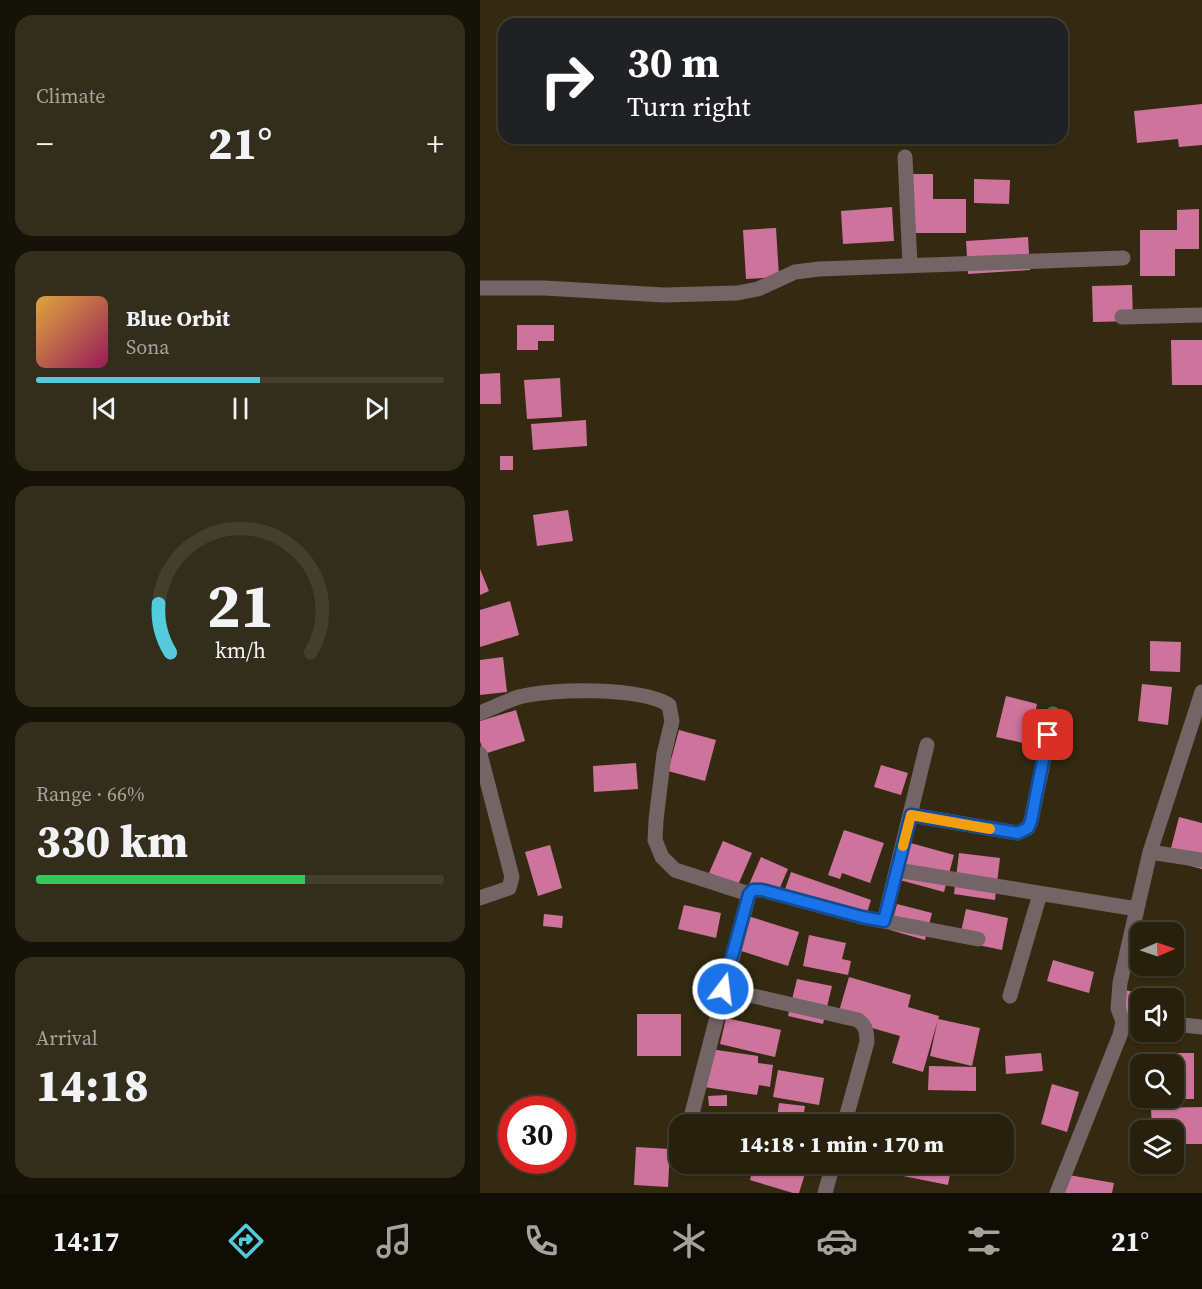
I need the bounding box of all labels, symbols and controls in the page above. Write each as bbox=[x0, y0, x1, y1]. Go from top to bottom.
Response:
text: 30 m bbox=[627, 33, 720, 91]
icon: right bbox=[528, 42, 606, 120]
text: Climate bbox=[36, 82, 105, 110]
text: Turn right bbox=[627, 88, 751, 125]
text: 21° bbox=[208, 112, 272, 174]
text: − bbox=[36, 121, 54, 166]
text: + bbox=[426, 121, 444, 166]
text: Blue Orbit bbox=[126, 303, 230, 333]
text: Sona bbox=[126, 333, 170, 361]
icon: previous bbox=[88, 392, 121, 425]
icon: pause bbox=[224, 392, 257, 425]
icon: next bbox=[360, 392, 393, 425]
text: 21 bbox=[206, 563, 274, 649]
text: km/h bbox=[214, 637, 266, 666]
pin bbox=[1022, 709, 1073, 760]
icon: arrive bbox=[1031, 718, 1064, 751]
text: Range · 66% bbox=[36, 780, 145, 808]
text: 330 km bbox=[36, 810, 188, 872]
north arrow bbox=[1130, 922, 1184, 976]
map controls bbox=[1130, 922, 1184, 1174]
position arrow bbox=[691, 957, 755, 1021]
button: sound bbox=[1130, 988, 1184, 1042]
text: Arrival bbox=[36, 1024, 98, 1052]
text: 14:18 bbox=[36, 1054, 149, 1116]
button: search bbox=[1130, 1054, 1184, 1108]
speed limit sign: 30 bbox=[498, 1096, 576, 1174]
button: layers bbox=[1130, 1120, 1184, 1174]
text: 14:18 · 1 min · 170 m bbox=[739, 1129, 944, 1159]
icon: directions bbox=[225, 1220, 267, 1262]
icon: music bbox=[373, 1220, 415, 1262]
icon: phone bbox=[520, 1220, 562, 1262]
icon: climate bbox=[668, 1220, 710, 1262]
icon: car bbox=[816, 1220, 858, 1262]
icon: filters bbox=[963, 1220, 1005, 1262]
text: 14:17 bbox=[53, 1223, 119, 1260]
text: 21° bbox=[1111, 1223, 1149, 1260]

